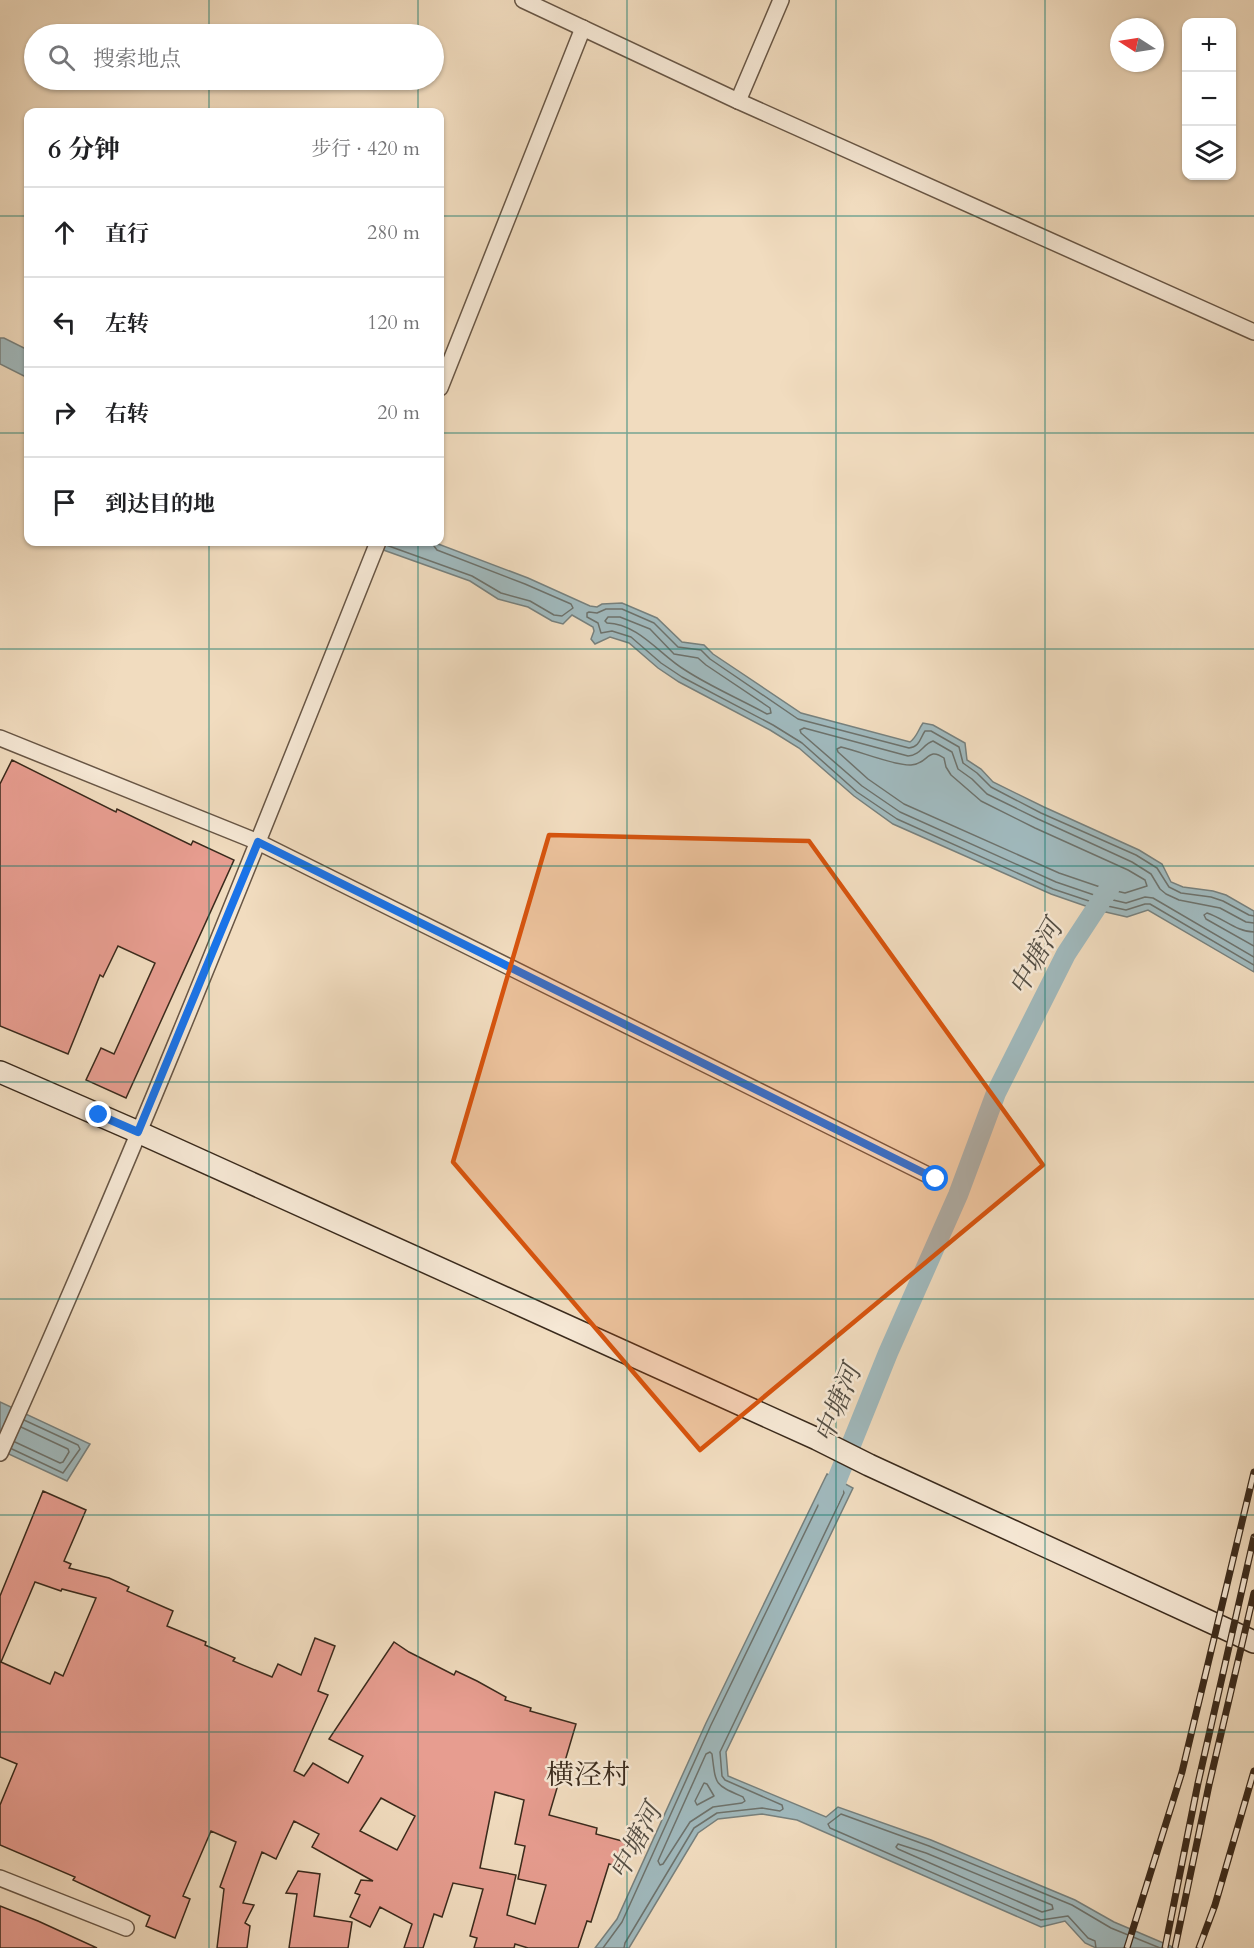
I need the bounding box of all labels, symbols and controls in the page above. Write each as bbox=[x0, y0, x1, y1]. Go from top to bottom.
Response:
north arrow bbox=[1110, 18, 1164, 72]
map controls bbox=[1182, 18, 1236, 180]
button: + bbox=[1182, 18, 1236, 72]
search box bbox=[24, 24, 444, 90]
icon: search bbox=[45, 41, 78, 74]
text: 搜索地点 bbox=[93, 44, 181, 74]
button: − bbox=[1182, 72, 1236, 126]
button: layers bbox=[1182, 126, 1236, 180]
text: 6 分钟 bbox=[48, 132, 120, 167]
text: 步行 · 420 m bbox=[311, 135, 420, 162]
icon: ahead bbox=[48, 216, 81, 249]
text: 直行 bbox=[105, 219, 149, 249]
text: 280 m bbox=[367, 219, 420, 246]
icon: left bbox=[48, 306, 81, 339]
text: 左转 bbox=[105, 309, 149, 339]
text: 120 m bbox=[367, 309, 420, 336]
icon: right bbox=[48, 396, 81, 429]
text: 右转 bbox=[105, 399, 149, 429]
text: 20 m bbox=[377, 399, 420, 426]
icon: arrive bbox=[48, 486, 81, 519]
text: 到达目的地 bbox=[105, 489, 215, 519]
water label: 中塘河 bbox=[1000, 909, 1074, 1002]
route end bbox=[85, 1101, 111, 1127]
route start bbox=[922, 1165, 948, 1191]
water label: 中塘河 bbox=[806, 1355, 872, 1448]
district label: 横泾村 bbox=[546, 1756, 630, 1794]
water label: 中塘河 bbox=[601, 1793, 674, 1886]

